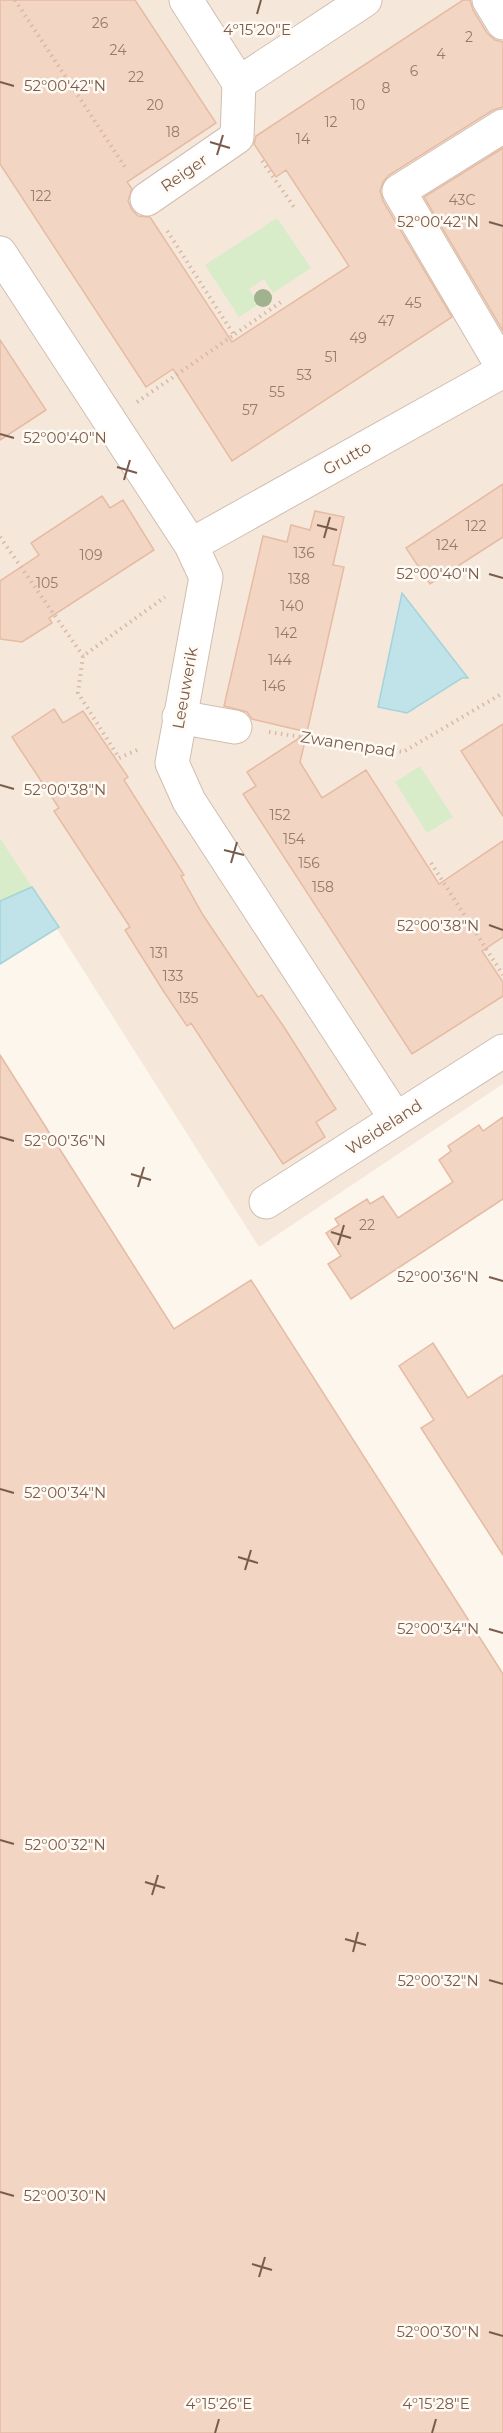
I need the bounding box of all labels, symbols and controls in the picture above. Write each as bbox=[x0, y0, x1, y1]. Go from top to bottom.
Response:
house number: 26 bbox=[92, 14, 109, 32]
text: 4°15'20"E bbox=[223, 20, 291, 39]
house number: 2 bbox=[465, 28, 473, 46]
house number: 24 bbox=[110, 41, 127, 59]
house number: 4 bbox=[436, 45, 446, 63]
house number: 6 bbox=[410, 62, 419, 80]
house number: 22 bbox=[128, 68, 144, 86]
text: 52°00'42"N bbox=[24, 76, 106, 95]
house number: 8 bbox=[382, 79, 391, 97]
house number: 20 bbox=[146, 96, 164, 114]
house number: 10 bbox=[351, 96, 365, 114]
house number: 12 bbox=[324, 113, 338, 131]
house number: 18 bbox=[166, 123, 180, 141]
house number: 14 bbox=[296, 130, 311, 148]
street label: Reiger bbox=[157, 150, 211, 196]
house number: 122 bbox=[31, 187, 52, 205]
house number: 43C bbox=[449, 191, 476, 209]
text: 52°00'42"N bbox=[397, 212, 479, 231]
house number: 45 bbox=[404, 294, 422, 312]
house number: 47 bbox=[378, 312, 394, 330]
house number: 49 bbox=[349, 329, 367, 347]
house number: 51 bbox=[325, 348, 337, 366]
house number: 53 bbox=[296, 366, 312, 384]
house number: 55 bbox=[269, 383, 285, 401]
house number: 57 bbox=[242, 401, 258, 419]
text: 52°00'40"N bbox=[23, 428, 107, 447]
street label: Grutto bbox=[320, 437, 374, 479]
house number: 122 bbox=[466, 517, 487, 535]
house number: 124 bbox=[436, 536, 459, 554]
house number: 136 bbox=[293, 544, 315, 562]
house number: 109 bbox=[80, 546, 102, 564]
text: 52°00'40"N bbox=[396, 564, 480, 583]
house number: 138 bbox=[288, 570, 310, 588]
house number: 105 bbox=[36, 574, 58, 592]
house number: 140 bbox=[280, 597, 304, 615]
house number: 142 bbox=[275, 624, 297, 642]
street label: Leeuwerik bbox=[168, 645, 202, 731]
house number: 144 bbox=[268, 651, 293, 669]
house number: 146 bbox=[263, 677, 286, 695]
street label: Zwanenpad bbox=[299, 727, 397, 761]
text: 52°00'38"N bbox=[24, 780, 106, 799]
house number: 152 bbox=[270, 806, 290, 824]
house number: 154 bbox=[283, 830, 306, 848]
house number: 156 bbox=[298, 854, 320, 872]
house number: 158 bbox=[312, 878, 334, 896]
text: 52°00'38"N bbox=[397, 916, 479, 935]
house number: 131 bbox=[150, 944, 168, 962]
house number: 133 bbox=[163, 967, 183, 985]
house number: 135 bbox=[178, 989, 198, 1007]
street label: Weideland bbox=[342, 1095, 426, 1159]
text: 52°00'36"N bbox=[24, 1131, 106, 1150]
house number: 22 bbox=[359, 1216, 375, 1234]
text: 52°00'36"N bbox=[397, 1267, 479, 1286]
text: 52°00'34"N bbox=[24, 1483, 106, 1502]
text: 52°00'34"N bbox=[397, 1619, 479, 1638]
text: 52°00'32"N bbox=[24, 1835, 106, 1854]
text: 52°00'32"N bbox=[397, 1971, 479, 1990]
text: 52°00'30"N bbox=[24, 2186, 106, 2205]
text: 52°00'30"N bbox=[397, 2322, 479, 2341]
text: 4°15'26"E bbox=[186, 2394, 252, 2413]
text: 4°15'28"E bbox=[402, 2394, 470, 2413]

